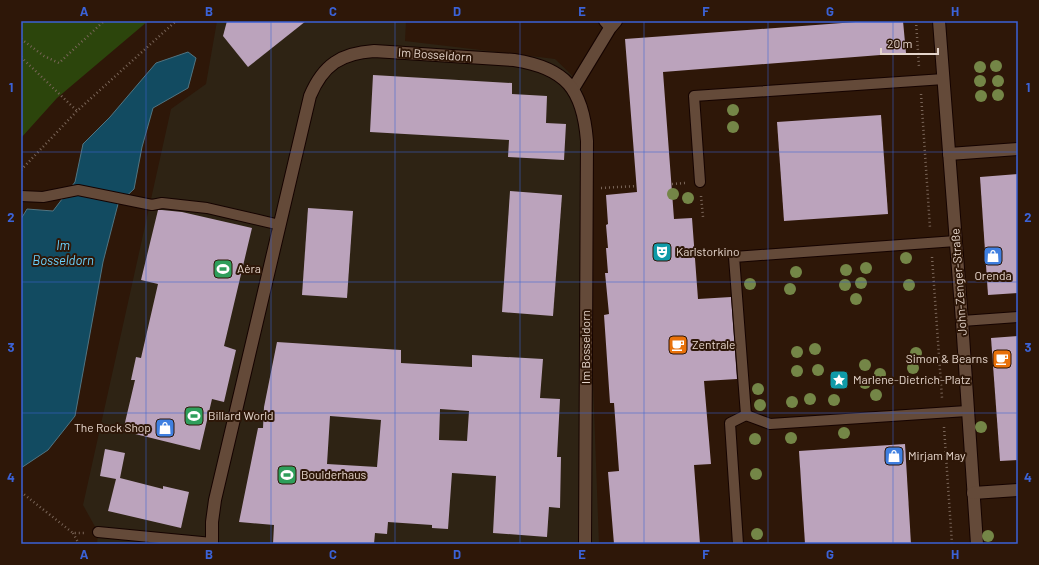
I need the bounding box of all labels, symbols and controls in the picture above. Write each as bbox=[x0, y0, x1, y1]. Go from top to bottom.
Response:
text: A bbox=[80, 3, 89, 19]
text: B bbox=[205, 3, 213, 19]
text: C bbox=[329, 3, 337, 19]
text: D bbox=[453, 3, 461, 19]
text: E bbox=[578, 3, 586, 19]
text: F bbox=[702, 3, 710, 19]
text: G bbox=[826, 3, 834, 19]
text: H bbox=[951, 3, 959, 19]
scale bar bbox=[881, 30, 938, 56]
text: 20 m bbox=[887, 36, 913, 50]
street label: Im Bosseldorn bbox=[398, 44, 472, 64]
text: 1 bbox=[9, 79, 13, 95]
text: 1 bbox=[1026, 79, 1030, 95]
text: 2 bbox=[7, 209, 15, 225]
text: 2 bbox=[1024, 209, 1032, 225]
street label: John-Zenger-Straße bbox=[947, 228, 969, 336]
water label: Im Bosseldorn bbox=[32, 237, 94, 268]
theatre icon: Karlstorkino bbox=[651, 241, 673, 263]
place label: Karlstorkino bbox=[676, 244, 739, 258]
shop icon: Orenda bbox=[982, 245, 1004, 267]
sports icon: Aėra bbox=[212, 258, 234, 280]
place label: Aėra bbox=[237, 261, 261, 275]
place label: Orenda bbox=[974, 268, 1012, 282]
street label: Im Bosseldorn bbox=[578, 310, 592, 384]
cafe icon: Zentrale bbox=[667, 334, 689, 356]
place label: Zentrale bbox=[692, 337, 735, 351]
text: 3 bbox=[7, 339, 15, 355]
text: 3 bbox=[1024, 339, 1032, 355]
cafe icon: Simon & Bearns bbox=[991, 348, 1013, 370]
place label: Simon & Bearns bbox=[906, 351, 988, 365]
place icon: Marlene-Dietrich-Platz bbox=[828, 369, 850, 391]
place label: Marlene-Dietrich-Platz bbox=[853, 372, 970, 386]
sports icon: Billard World bbox=[183, 405, 205, 427]
place label: Billard World bbox=[208, 408, 274, 422]
shop icon: The Rock Shop bbox=[154, 417, 176, 439]
place label: The Rock Shop bbox=[74, 420, 151, 434]
shop icon: Mirjam May bbox=[883, 445, 905, 467]
place label: Mirjam May bbox=[908, 448, 966, 462]
sports icon: Boulderhaus bbox=[276, 464, 298, 486]
place label: Boulderhaus bbox=[301, 467, 367, 481]
text: 4 bbox=[7, 469, 15, 485]
text: 4 bbox=[1024, 469, 1032, 485]
text: A bbox=[80, 546, 89, 562]
text: B bbox=[205, 546, 213, 562]
text: C bbox=[329, 546, 337, 562]
text: D bbox=[453, 546, 461, 562]
text: E bbox=[578, 546, 586, 562]
text: F bbox=[702, 546, 710, 562]
text: G bbox=[826, 546, 834, 562]
text: H bbox=[951, 546, 959, 562]

